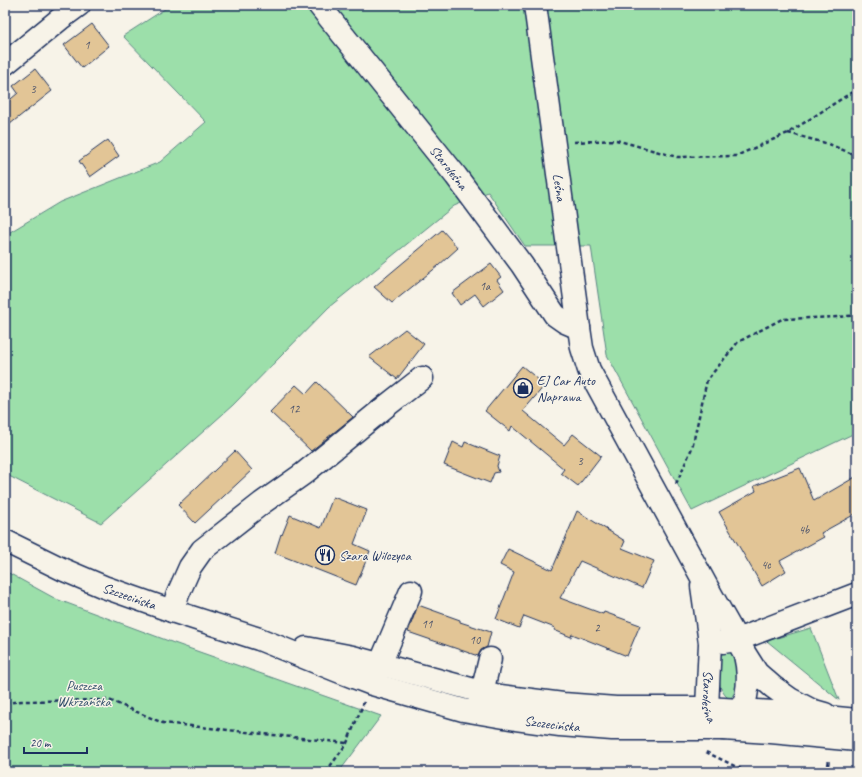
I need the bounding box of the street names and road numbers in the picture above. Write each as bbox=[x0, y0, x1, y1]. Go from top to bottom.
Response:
street label: Staroleśna bbox=[426, 142, 472, 194]
street label: Leśna bbox=[549, 172, 570, 203]
street label: Szczecińska bbox=[100, 579, 159, 614]
street label: Staroleśna bbox=[698, 670, 720, 726]
street label: Szczecińska bbox=[523, 712, 581, 736]

